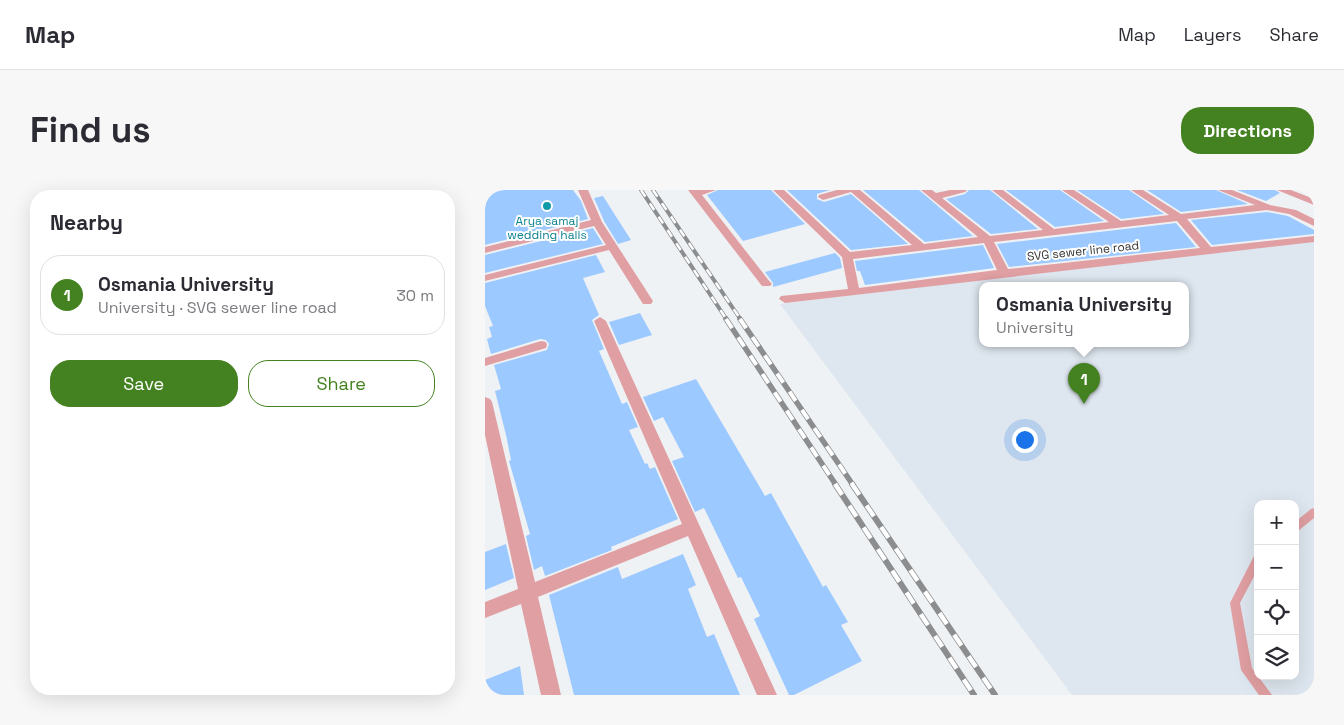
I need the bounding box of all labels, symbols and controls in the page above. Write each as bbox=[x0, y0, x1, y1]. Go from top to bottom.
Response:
text: Map bbox=[25, 19, 75, 50]
text: Map bbox=[1118, 23, 1156, 46]
text: Layers bbox=[1184, 23, 1241, 46]
text: Share bbox=[1269, 23, 1319, 46]
button: Directions bbox=[1181, 107, 1314, 154]
text: Find us bbox=[30, 108, 151, 152]
marker: Arya samaj wedding halls bbox=[541, 200, 553, 212]
text: Nearby bbox=[50, 209, 123, 236]
place label: Arya samaj wedding halls bbox=[507, 213, 587, 243]
street label: SVG sewer line road bbox=[1026, 237, 1140, 265]
text: Osmania University bbox=[98, 272, 274, 297]
popup bbox=[979, 282, 1189, 347]
text: 1 bbox=[63, 285, 71, 306]
text: 30 m bbox=[396, 285, 434, 306]
text: Osmania University bbox=[996, 292, 1172, 317]
text: University · SVG sewer line road bbox=[98, 297, 337, 318]
text: University bbox=[996, 317, 1074, 338]
button: Save bbox=[50, 360, 238, 407]
button: Share bbox=[248, 360, 435, 407]
pin: 1 bbox=[1068, 363, 1100, 404]
your location bbox=[1012, 427, 1038, 453]
map controls bbox=[1254, 500, 1299, 680]
button: + bbox=[1254, 500, 1299, 545]
button: − bbox=[1254, 545, 1299, 590]
button: locate bbox=[1254, 590, 1299, 635]
button: layers bbox=[1254, 635, 1299, 680]

